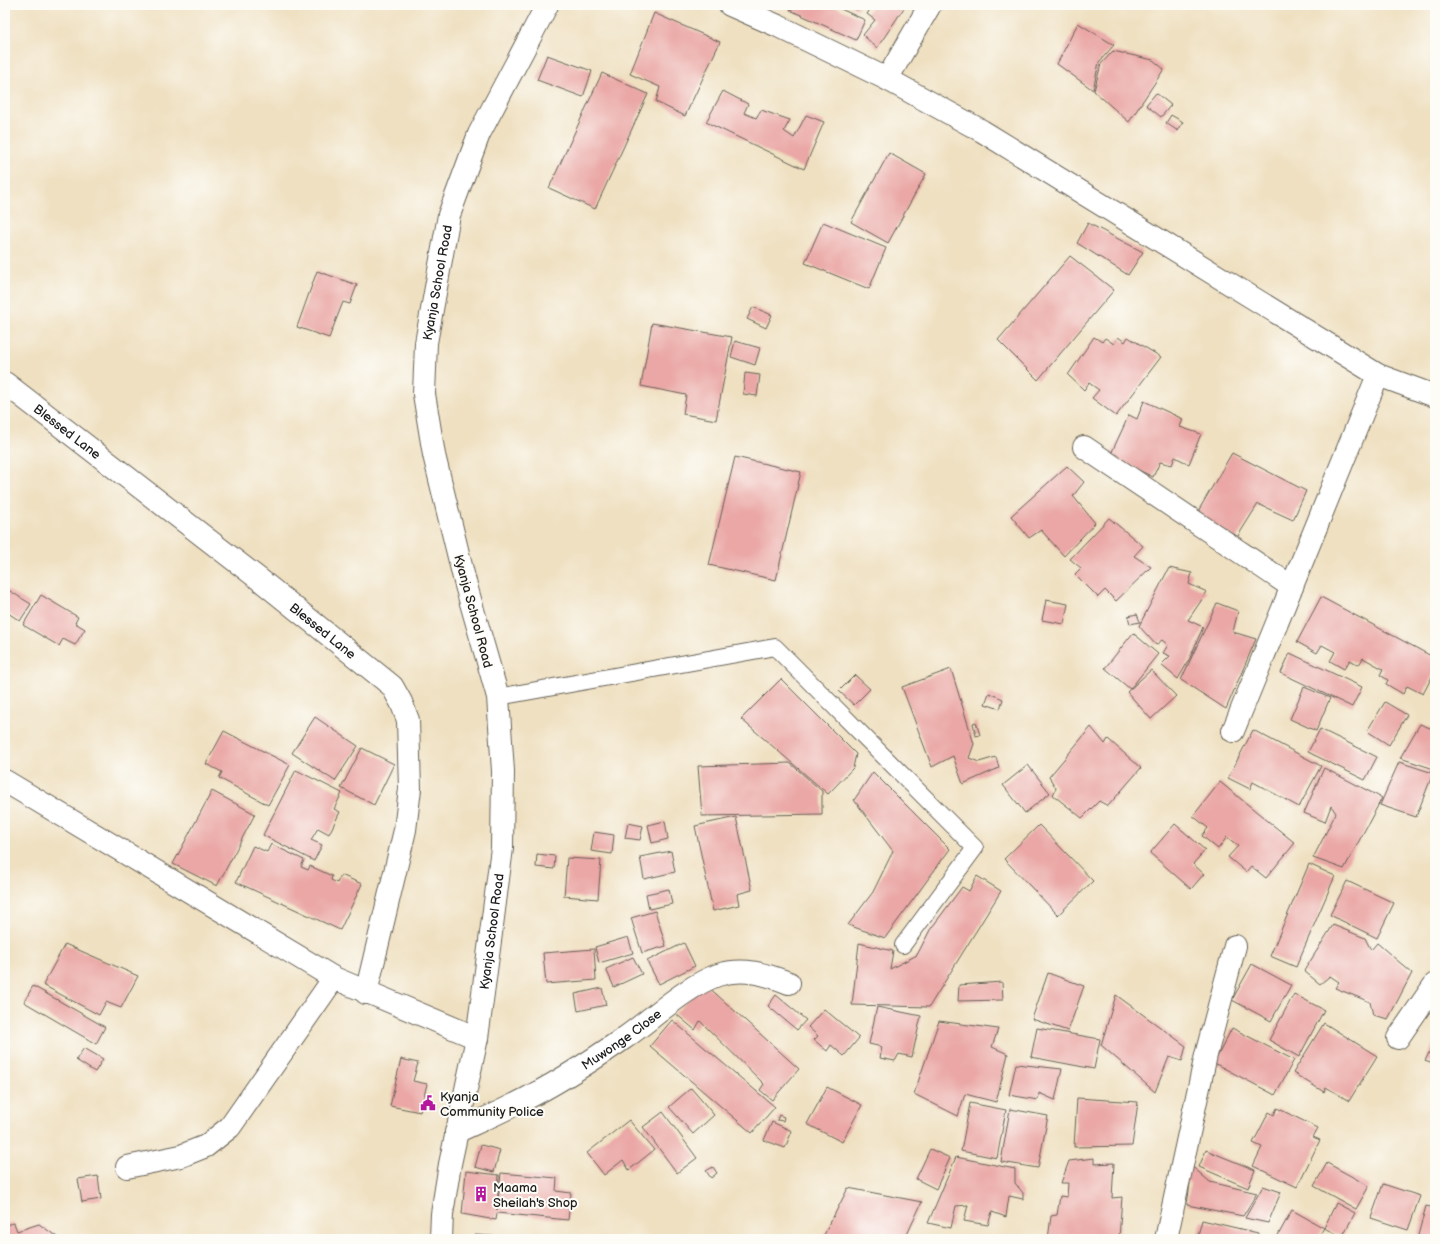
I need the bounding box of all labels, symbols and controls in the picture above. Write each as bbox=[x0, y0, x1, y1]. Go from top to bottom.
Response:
street label: Kyanja School Road bbox=[420, 224, 456, 342]
street label: Blessed Lane bbox=[30, 401, 104, 463]
street label: Kyanja School Road bbox=[450, 553, 496, 670]
street label: Blessed Lane bbox=[286, 600, 359, 663]
street label: Kyanja School Road bbox=[477, 873, 508, 991]
street label: Muwonge Close bbox=[579, 1006, 665, 1074]
place label: Kyanja Community Police bbox=[440, 1089, 544, 1120]
public building icon: Kyanja Community Police bbox=[419, 1094, 437, 1112]
place label: Maama Sheilah's Shop bbox=[493, 1180, 578, 1211]
building icon: Maama Sheilah's Shop bbox=[472, 1185, 490, 1203]

